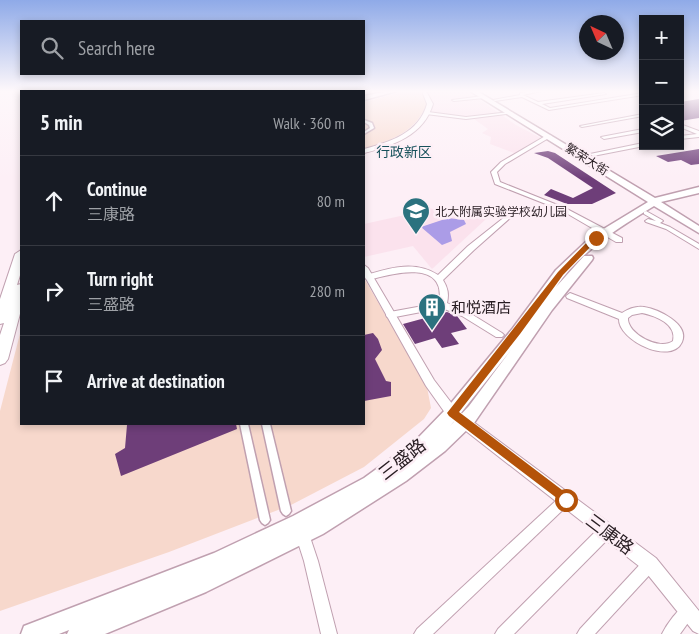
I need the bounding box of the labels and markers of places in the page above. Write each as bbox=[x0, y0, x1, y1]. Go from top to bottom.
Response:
school or university icon: 北大附属实验学校幼儿园 bbox=[401, 196, 431, 235]
place label: 北大附属实验学校幼儿园 bbox=[435, 204, 567, 219]
building icon: 和悦酒店 bbox=[417, 292, 447, 331]
place label: 和悦酒店 bbox=[451, 298, 511, 317]

